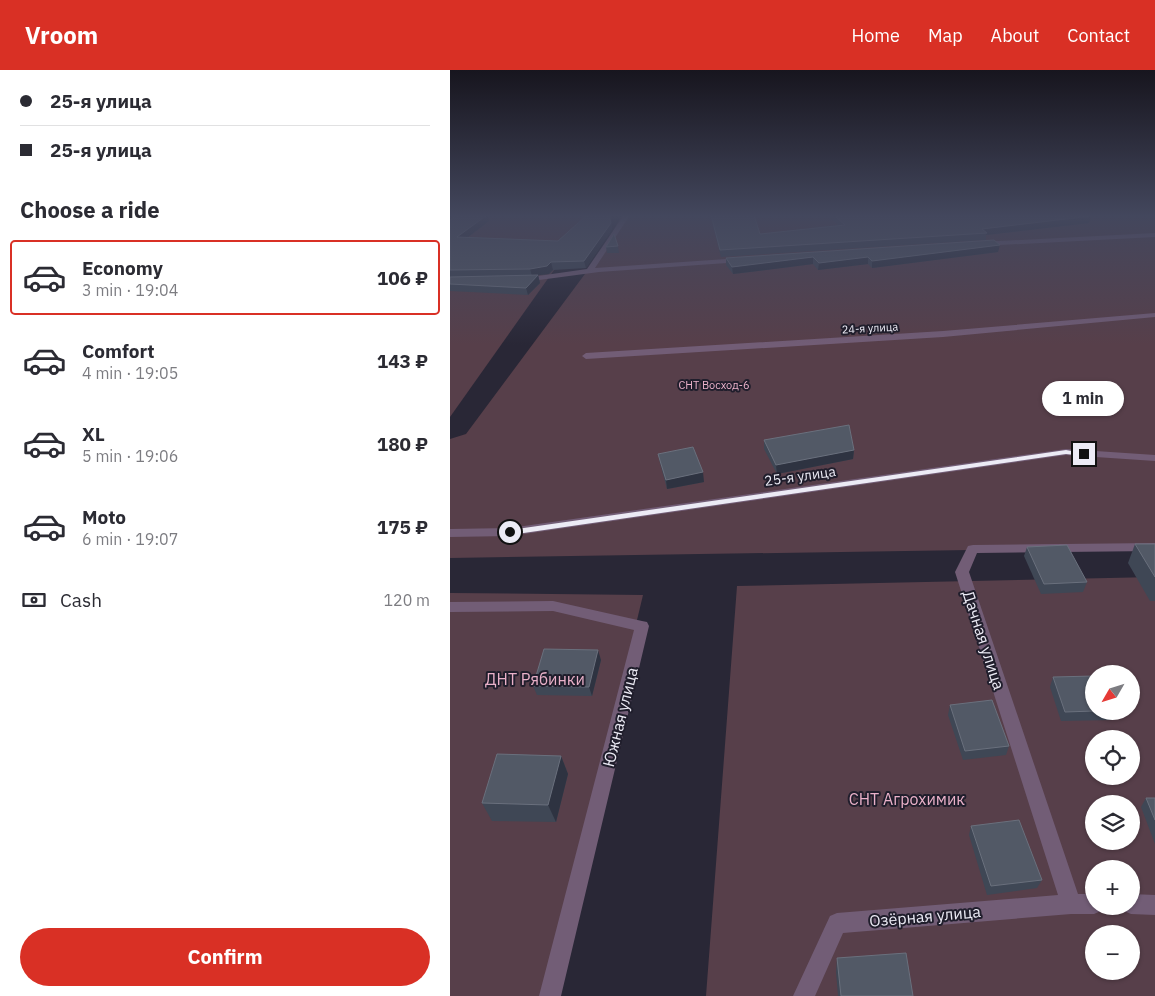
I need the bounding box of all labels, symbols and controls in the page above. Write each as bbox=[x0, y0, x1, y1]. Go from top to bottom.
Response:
text: Vroom bbox=[25, 19, 98, 51]
text: Home bbox=[852, 24, 900, 47]
text: Map bbox=[928, 24, 963, 47]
text: About bbox=[991, 24, 1039, 47]
text: Contact bbox=[1067, 24, 1130, 47]
text: 25-я улица bbox=[50, 89, 152, 113]
text: 25-я улица bbox=[50, 138, 152, 162]
text: Choose a ride bbox=[20, 195, 160, 224]
icon: car bbox=[22, 255, 67, 300]
text: Economy bbox=[82, 256, 163, 280]
text: 106 ₽ bbox=[377, 266, 428, 290]
text: 3 min · 19:04 bbox=[82, 280, 178, 300]
street label: 24-я улица bbox=[841, 320, 899, 336]
icon: car bbox=[22, 338, 67, 383]
text: Comfort bbox=[82, 339, 155, 363]
text: 143 ₽ bbox=[377, 349, 428, 373]
text: 4 min · 19:05 bbox=[82, 363, 178, 383]
park label: СНТ Восход-6 bbox=[678, 378, 750, 392]
callout: 1 min bbox=[1043, 382, 1125, 416]
text: 1 min bbox=[1062, 388, 1104, 408]
icon: car bbox=[22, 421, 67, 466]
text: XL bbox=[82, 422, 105, 446]
text: 180 ₽ bbox=[377, 432, 428, 456]
route end bbox=[1073, 443, 1095, 465]
text: 5 min · 19:06 bbox=[82, 446, 178, 466]
street label: 25-я улица bbox=[763, 462, 837, 490]
icon: car bbox=[22, 504, 67, 549]
text: Moto bbox=[82, 505, 126, 529]
text: 175 ₽ bbox=[377, 515, 428, 539]
route start bbox=[499, 521, 521, 543]
text: 6 min · 19:07 bbox=[82, 529, 178, 549]
icon: cash bbox=[20, 586, 48, 614]
text: Cash bbox=[60, 588, 102, 612]
street label: Дачная улица bbox=[959, 588, 1010, 693]
text: 120 m bbox=[383, 590, 430, 610]
street label: Южная улица bbox=[598, 665, 642, 769]
north arrow bbox=[1085, 665, 1140, 720]
map controls bbox=[1085, 665, 1140, 980]
park label: ДНТ Рябинки bbox=[485, 669, 585, 689]
button: locate bbox=[1085, 730, 1140, 785]
park label: СНТ Агрохимик bbox=[849, 789, 965, 809]
button: layers bbox=[1085, 795, 1140, 850]
button: + bbox=[1085, 860, 1140, 915]
street label: Озёрная улица bbox=[868, 901, 982, 931]
button: − bbox=[1085, 925, 1140, 980]
button: Confirm bbox=[20, 928, 430, 986]

